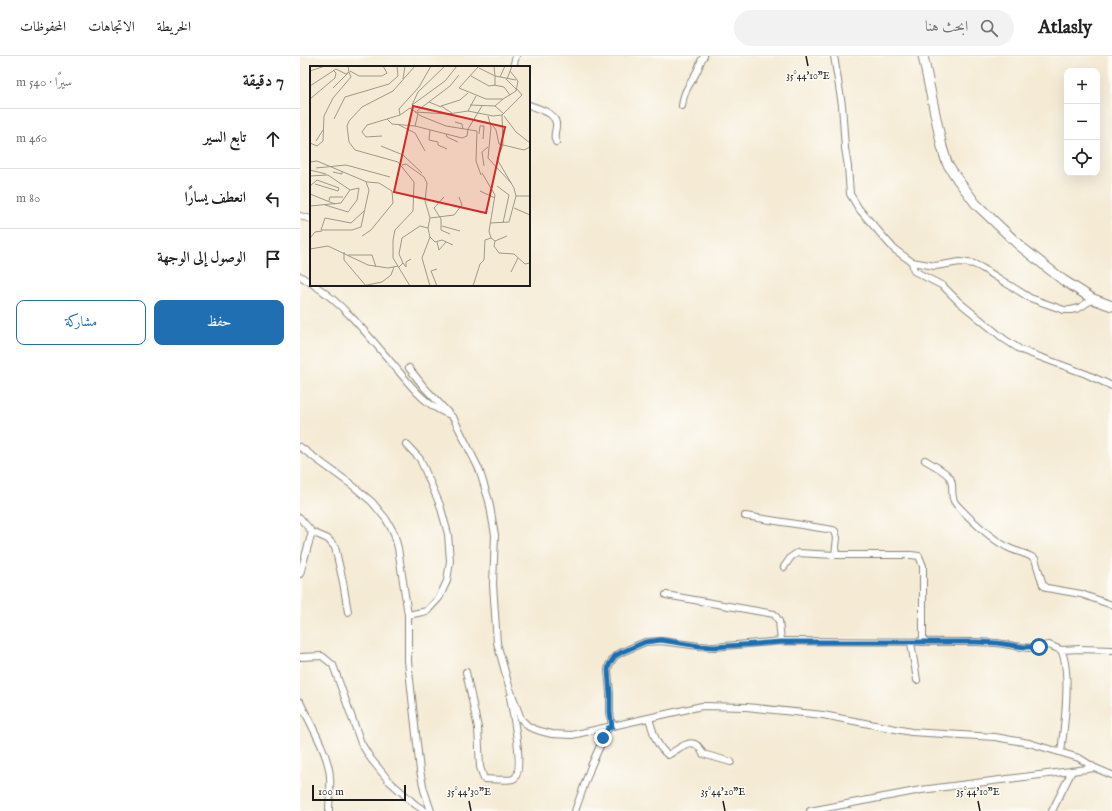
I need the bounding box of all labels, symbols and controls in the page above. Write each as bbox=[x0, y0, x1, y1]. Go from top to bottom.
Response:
search box bbox=[734, 10, 1014, 46]
text: Atlasly bbox=[1038, 16, 1092, 40]
text: ابحث هنا bbox=[925, 17, 968, 36]
icon: search bbox=[978, 17, 1000, 39]
text: المحفوظات bbox=[20, 18, 66, 36]
text: الاتجاهات bbox=[88, 18, 135, 36]
text: الخريطة bbox=[157, 18, 191, 36]
inset map bbox=[310, 66, 530, 286]
map controls bbox=[1064, 68, 1100, 176]
button: + bbox=[1064, 68, 1100, 104]
text: 35°44'10"E bbox=[786, 70, 830, 83]
text: 7 دقيقة bbox=[243, 71, 284, 92]
text: سيرًا · 540 m bbox=[16, 74, 72, 91]
button: − bbox=[1064, 104, 1100, 140]
text: تابع السير bbox=[204, 128, 246, 147]
icon: ahead bbox=[262, 128, 284, 150]
text: 460 m bbox=[16, 130, 47, 147]
button: locate bbox=[1064, 140, 1100, 176]
text: انعطف يسارًا bbox=[184, 188, 246, 207]
icon: left bbox=[262, 188, 284, 210]
text: 80 m bbox=[16, 190, 40, 207]
text: الوصول إلى الوجهة bbox=[157, 248, 246, 267]
icon: arrive bbox=[262, 248, 284, 270]
button: مشاركة bbox=[16, 300, 146, 345]
button: حفظ bbox=[154, 300, 284, 345]
route start bbox=[1030, 638, 1048, 656]
route end bbox=[594, 729, 612, 747]
scale bar bbox=[312, 783, 406, 802]
text: 100 m bbox=[318, 785, 344, 799]
text: 35°44'30"E bbox=[447, 786, 491, 799]
text: 35°44'20"E bbox=[701, 786, 745, 799]
text: 35°44'10"E bbox=[956, 786, 1000, 799]

